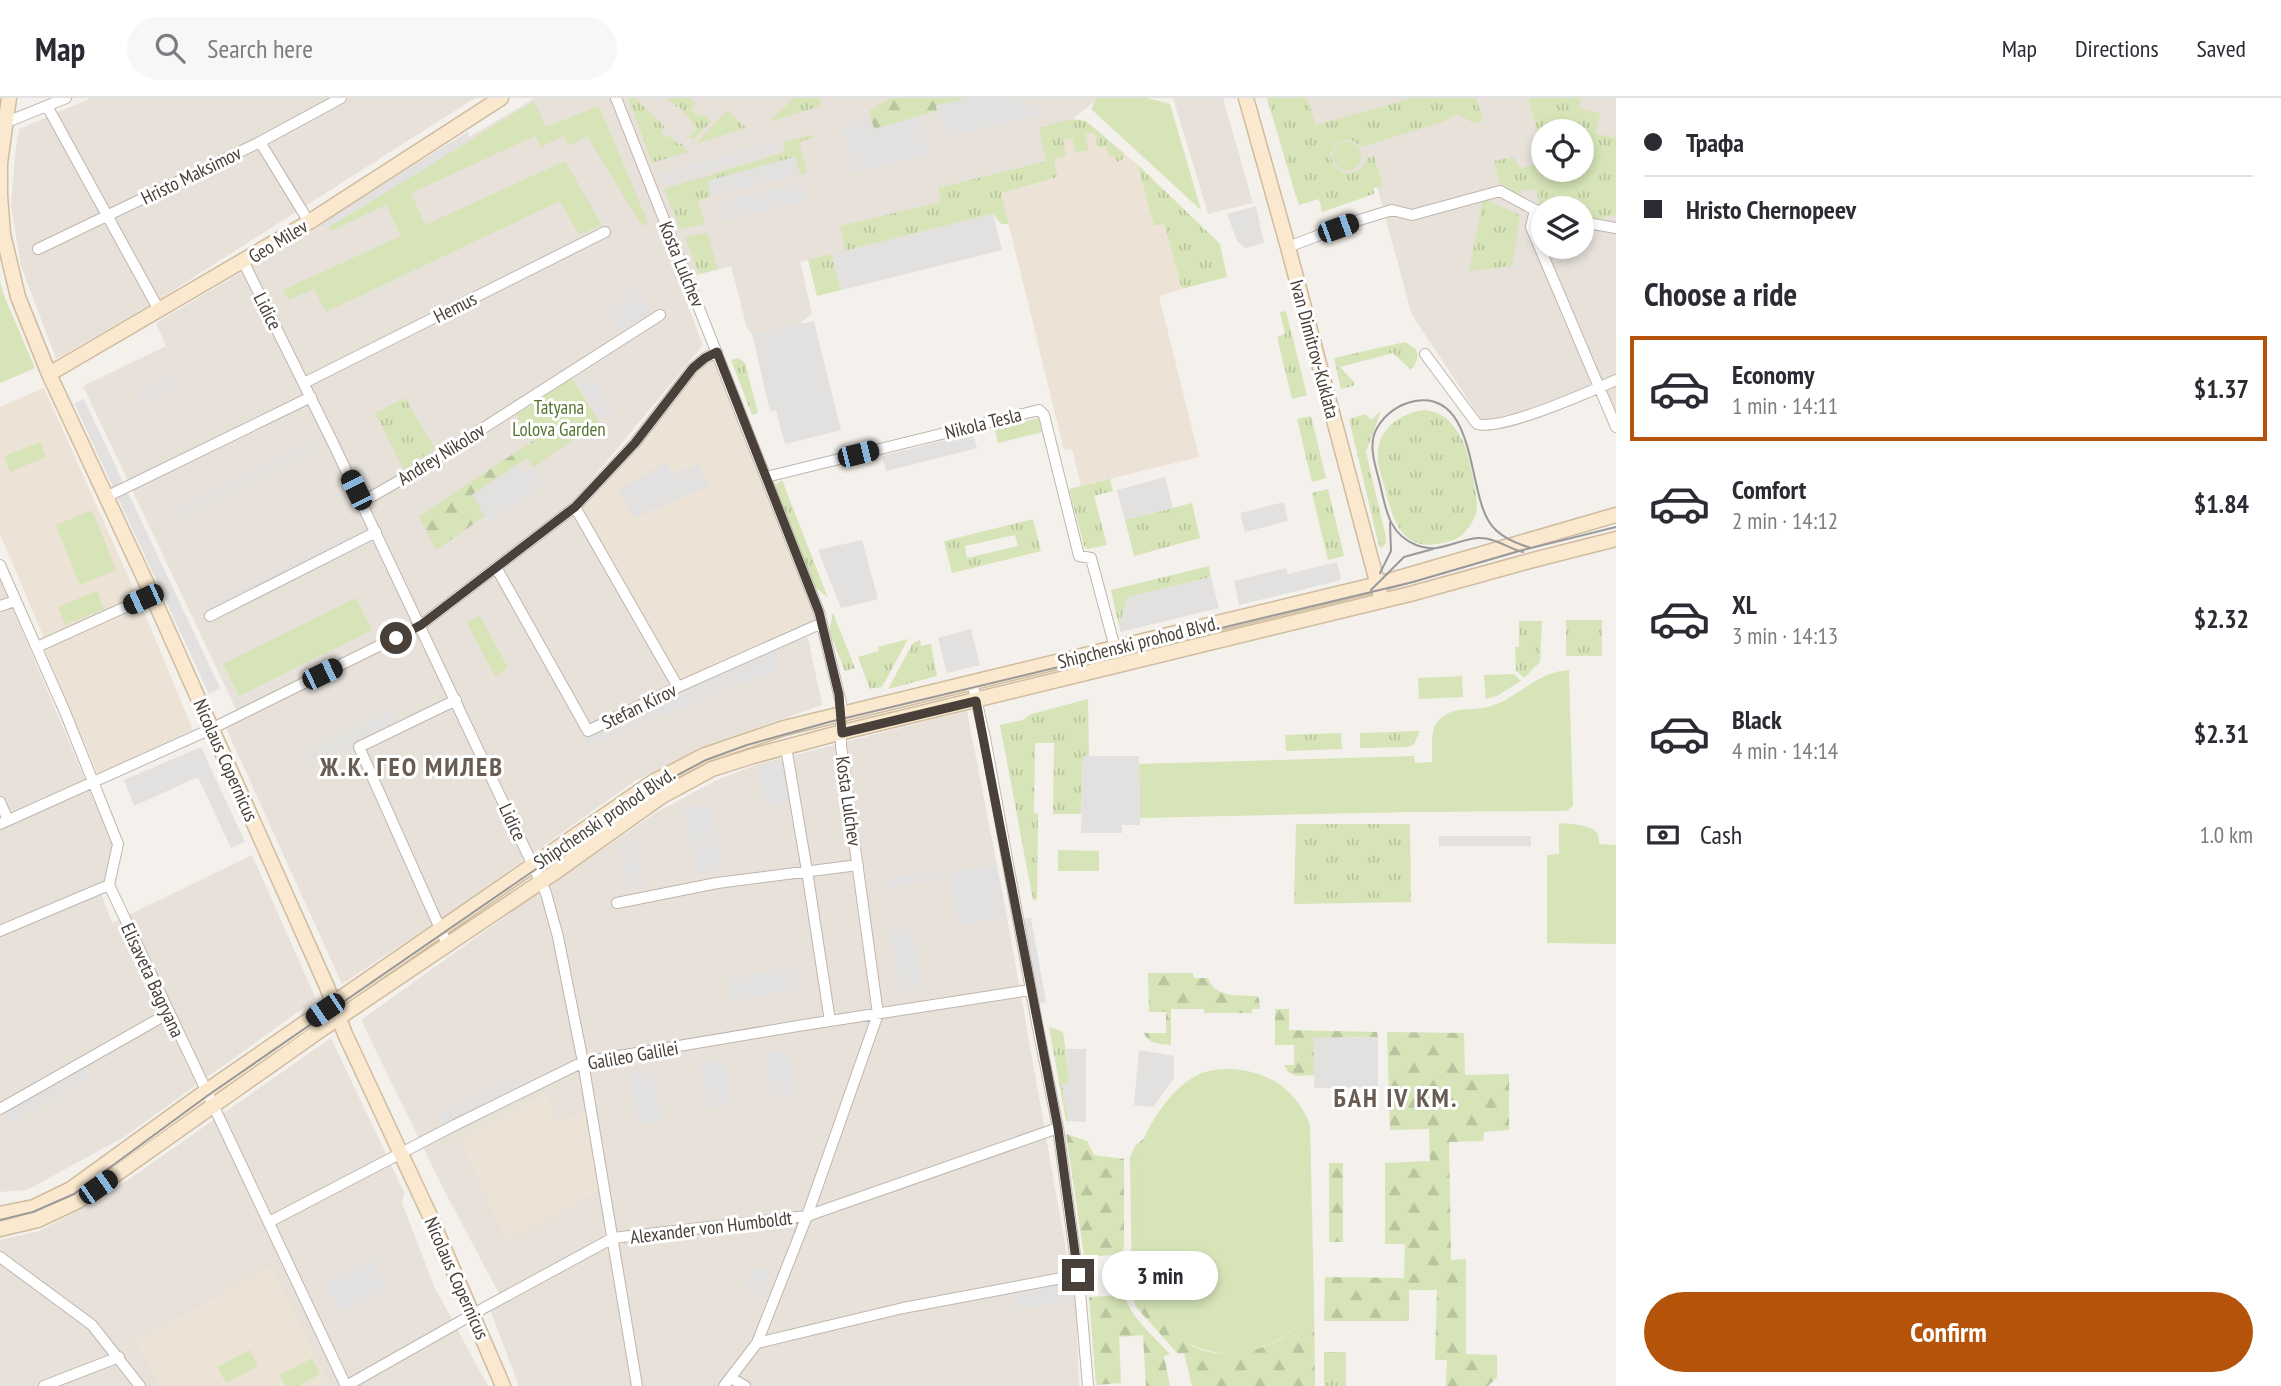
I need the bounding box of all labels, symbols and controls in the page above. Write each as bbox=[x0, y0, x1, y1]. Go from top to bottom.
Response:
search box bbox=[127, 17, 617, 80]
text: Map bbox=[35, 27, 85, 70]
icon: search bbox=[151, 29, 189, 67]
text: Search here bbox=[207, 32, 313, 65]
text: Map bbox=[2002, 33, 2037, 64]
text: Directions bbox=[2075, 33, 2159, 64]
text: Saved bbox=[2197, 33, 2246, 64]
map controls bbox=[1531, 119, 1594, 259]
button: locate bbox=[1531, 119, 1594, 182]
text: Трафа bbox=[1686, 126, 1744, 159]
street label: Hristo Maksimov bbox=[137, 140, 246, 210]
text: Hristo Chernopeev bbox=[1686, 193, 1856, 226]
button: layers bbox=[1531, 196, 1594, 259]
car bbox=[1315, 211, 1362, 245]
street label: Geo Milev bbox=[244, 214, 312, 268]
street label: Kosta Lulchev bbox=[654, 218, 710, 311]
text: Choose a ride bbox=[1644, 273, 1797, 315]
street label: Ivan Dimitrov-Kuklata bbox=[1285, 277, 1345, 421]
street label: Hemus bbox=[429, 286, 481, 328]
street label: Lidice bbox=[249, 288, 288, 334]
icon: car bbox=[1648, 357, 1711, 420]
text: Economy bbox=[1732, 358, 1814, 391]
text: $1.37 bbox=[2194, 372, 2249, 405]
text: 1 min · 14:11 bbox=[1732, 391, 1838, 420]
park label: Tatyana Lolova Garden bbox=[512, 395, 606, 441]
street label: Nikola Tesla bbox=[942, 402, 1024, 444]
street label: Andrey Nikolov bbox=[393, 417, 490, 490]
car bbox=[836, 439, 881, 469]
car bbox=[338, 467, 375, 513]
icon: car bbox=[1648, 472, 1711, 535]
text: Comfort bbox=[1732, 473, 1806, 506]
text: $1.84 bbox=[2194, 487, 2249, 520]
text: 2 min · 14:12 bbox=[1732, 506, 1838, 535]
car bbox=[120, 581, 167, 617]
icon: car bbox=[1648, 587, 1711, 650]
text: XL bbox=[1732, 588, 1757, 621]
text: $2.32 bbox=[2194, 602, 2249, 635]
street label: Shipchenski prohod Blvd. bbox=[1055, 610, 1221, 674]
text: 3 min · 14:13 bbox=[1732, 621, 1838, 650]
route start bbox=[380, 622, 412, 654]
car bbox=[299, 655, 346, 693]
street label: Stefan Kirov bbox=[598, 677, 681, 734]
street label: Nicolaus Copernicus bbox=[188, 695, 264, 825]
icon: car bbox=[1648, 702, 1711, 765]
text: Black bbox=[1732, 703, 1782, 736]
text: $2.31 bbox=[2194, 717, 2249, 750]
text: 4 min · 14:14 bbox=[1732, 736, 1838, 765]
district label: Ж.К. ГЕО МИЛЕВ bbox=[319, 750, 504, 783]
street label: Kosta Lulchev bbox=[831, 755, 867, 848]
street label: Shipchenski prohod Blvd. bbox=[529, 762, 679, 874]
street label: Lidice bbox=[494, 799, 532, 845]
icon: cash bbox=[1644, 816, 1682, 854]
text: Cash bbox=[1700, 818, 1742, 851]
text: 1.0 km bbox=[2199, 820, 2253, 849]
street label: Elisaveta Bagryana bbox=[116, 919, 190, 1041]
car bbox=[302, 990, 349, 1030]
street label: Galileo Galilei bbox=[586, 1035, 680, 1075]
district label: БАН IV КМ. bbox=[1334, 1081, 1458, 1114]
car bbox=[75, 1166, 122, 1208]
street label: Alexander von Humboldt bbox=[629, 1205, 794, 1249]
street label: Nicolaus Copernicus bbox=[419, 1213, 495, 1343]
callout: 3 min bbox=[1102, 1250, 1218, 1300]
route end bbox=[1062, 1259, 1094, 1291]
text: 3 min bbox=[1137, 1261, 1183, 1290]
button: Confirm bbox=[1644, 1292, 2253, 1372]

